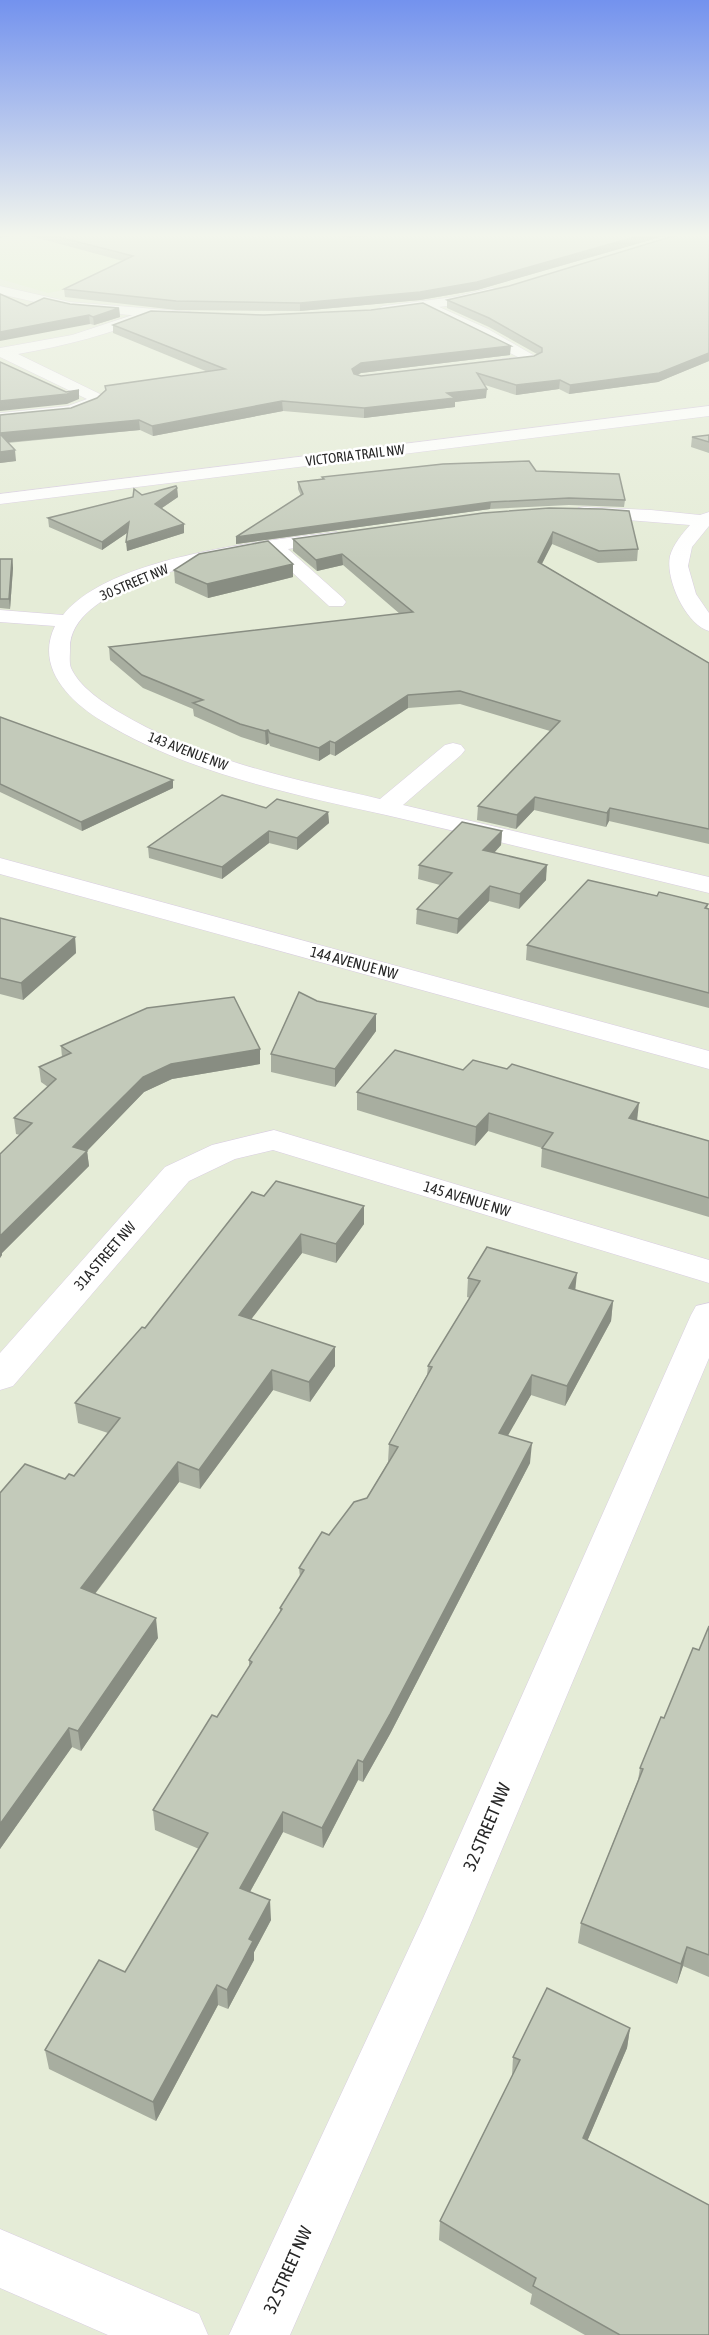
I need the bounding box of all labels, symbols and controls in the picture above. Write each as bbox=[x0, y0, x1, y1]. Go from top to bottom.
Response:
street label: VICTORIA TRAIL NW bbox=[305, 441, 406, 469]
street label: 30 STREET NW bbox=[97, 560, 171, 604]
street label: 143 AVENUE NW bbox=[146, 729, 231, 774]
street label: 144 AVENUE NW bbox=[309, 943, 400, 982]
street label: 145 AVENUE NW bbox=[422, 1177, 513, 1220]
street label: 31A STREET NW bbox=[70, 1218, 139, 1293]
street label: 32 STREET NW bbox=[459, 1780, 514, 1874]
street label: 32 STREET NW bbox=[259, 2223, 316, 2317]

